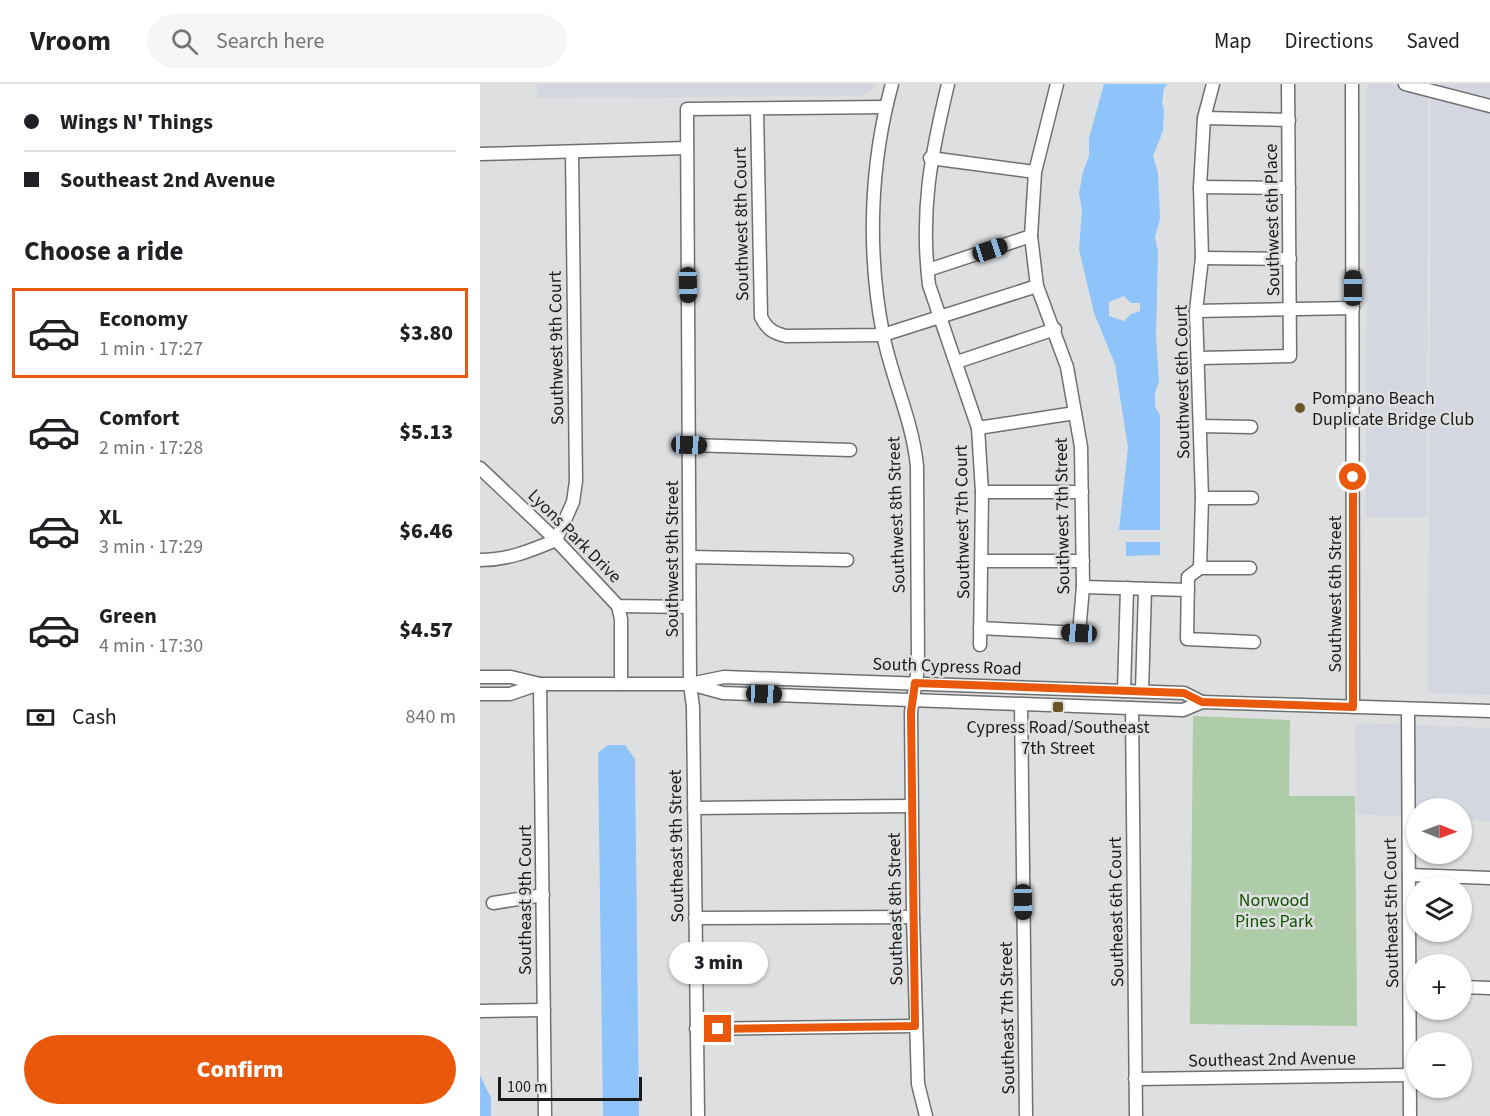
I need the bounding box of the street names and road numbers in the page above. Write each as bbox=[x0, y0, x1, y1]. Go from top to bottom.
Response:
street label: Southwest 6th Place bbox=[1259, 143, 1286, 297]
street label: Southwest 8th Court bbox=[728, 147, 755, 301]
street label: Southwest 9th Court bbox=[543, 271, 570, 425]
street label: Southwest 6th Court bbox=[1169, 305, 1196, 459]
street label: Southwest 8th Street bbox=[881, 436, 912, 594]
street label: Southwest 7th Street bbox=[1049, 437, 1076, 595]
street label: Southwest 7th Court bbox=[949, 445, 976, 599]
street label: Southwest 9th Street bbox=[660, 480, 685, 638]
street label: Lyons Park Drive bbox=[522, 484, 627, 589]
street label: Southwest 6th Street bbox=[1323, 515, 1348, 673]
street label: South Cypress Road bbox=[872, 651, 1022, 682]
street label: Southeast 9th Street bbox=[663, 769, 690, 923]
street label: Southeast 9th Court bbox=[513, 825, 538, 975]
street label: Southeast 8th Street bbox=[882, 832, 909, 986]
street label: Southeast 6th Court bbox=[1103, 837, 1130, 987]
street label: Southeast 5th Court bbox=[1378, 838, 1405, 988]
street label: Southeast 7th Street bbox=[994, 941, 1021, 1095]
street label: Southeast 2nd Avenue bbox=[1188, 1046, 1356, 1073]

